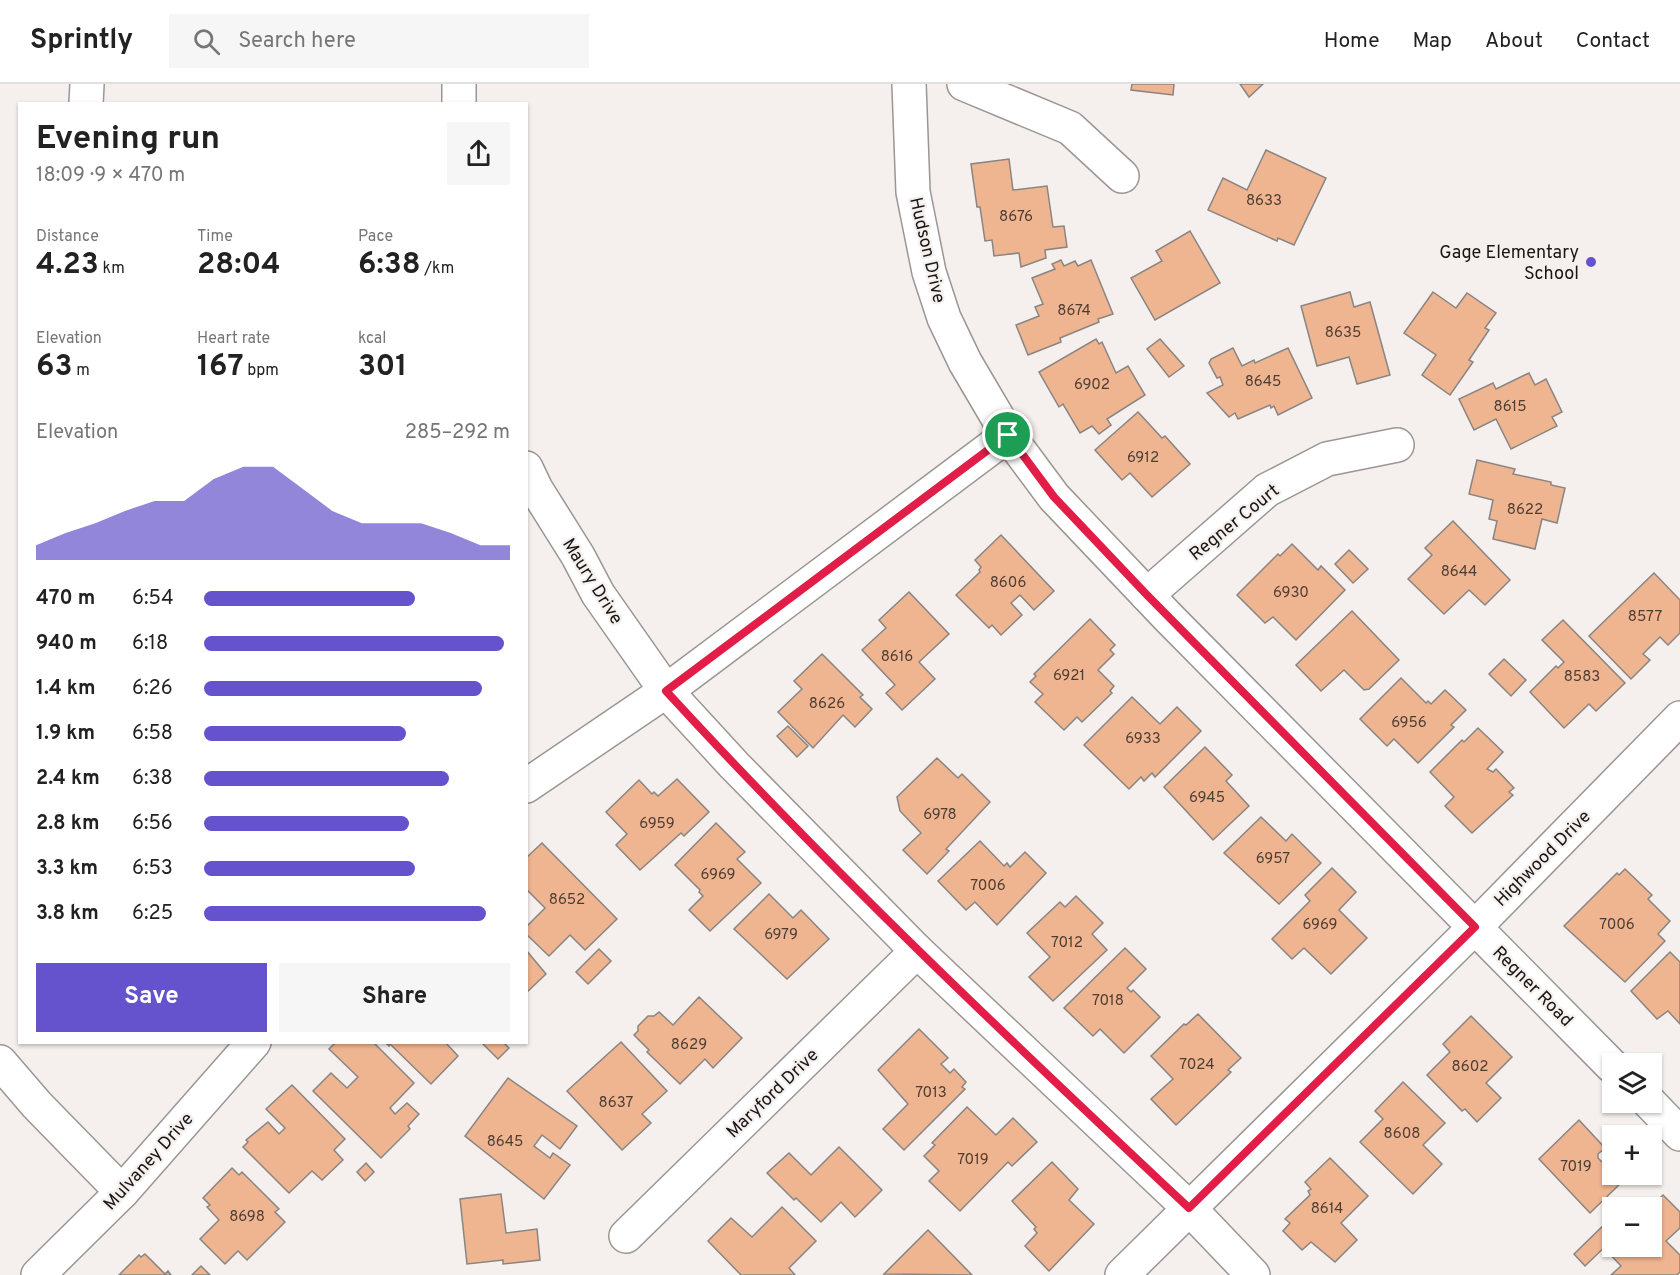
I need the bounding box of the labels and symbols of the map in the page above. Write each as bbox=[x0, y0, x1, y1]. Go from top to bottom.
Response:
house number: 8633 bbox=[1246, 192, 1282, 211]
street label: Hudson Drive bbox=[903, 195, 950, 306]
house number: 8676 bbox=[999, 208, 1033, 227]
place label: Gage Elementary School bbox=[1439, 242, 1579, 286]
marker: Gage Elementary School bbox=[1584, 255, 1598, 269]
house number: 8674 bbox=[1057, 302, 1091, 321]
house number: 8635 bbox=[1325, 324, 1361, 343]
house number: 8645 bbox=[1245, 373, 1281, 392]
house number: 6902 bbox=[1074, 376, 1110, 395]
house number: 8615 bbox=[1493, 398, 1527, 417]
pin bbox=[982, 409, 1033, 460]
house number: 6912 bbox=[1127, 449, 1159, 468]
street label: Regner Court bbox=[1185, 480, 1285, 567]
house number: 8622 bbox=[1507, 501, 1543, 520]
street label: Maury Drive bbox=[556, 534, 627, 629]
house number: 8644 bbox=[1441, 563, 1477, 582]
house number: 8606 bbox=[990, 574, 1026, 593]
house number: 6930 bbox=[1273, 584, 1309, 603]
house number: 8577 bbox=[1628, 608, 1662, 627]
house number: 8616 bbox=[881, 648, 913, 667]
house number: 6921 bbox=[1053, 667, 1085, 686]
house number: 8583 bbox=[1564, 668, 1600, 687]
house number: 8626 bbox=[809, 695, 845, 714]
house number: 6956 bbox=[1391, 714, 1427, 733]
house number: 6933 bbox=[1125, 730, 1161, 749]
house number: 6945 bbox=[1189, 789, 1225, 808]
house number: 6978 bbox=[923, 806, 957, 825]
street label: Highwood Drive bbox=[1490, 806, 1596, 912]
house number: 6959 bbox=[639, 815, 675, 834]
house number: 6957 bbox=[1256, 850, 1290, 869]
house number: 6969 bbox=[701, 866, 735, 885]
house number: 7006 bbox=[970, 877, 1006, 896]
house number: 8652 bbox=[549, 891, 585, 910]
house number: 6969 bbox=[1303, 916, 1337, 935]
house number: 7006 bbox=[1599, 916, 1635, 935]
house number: 6979 bbox=[764, 926, 798, 945]
house number: 7012 bbox=[1051, 934, 1083, 953]
street label: Regner Road bbox=[1487, 942, 1577, 1032]
house number: 7018 bbox=[1092, 992, 1124, 1011]
house number: 8629 bbox=[671, 1036, 707, 1055]
street label: Maryford Drive bbox=[722, 1044, 824, 1144]
house number: 7024 bbox=[1179, 1056, 1215, 1075]
house number: 8602 bbox=[1452, 1058, 1488, 1077]
house number: 7013 bbox=[915, 1084, 947, 1103]
house number: 8637 bbox=[599, 1094, 634, 1113]
street label: Mulvaney Drive bbox=[99, 1108, 199, 1216]
house number: 8608 bbox=[1384, 1125, 1420, 1144]
house number: 8645 bbox=[487, 1133, 523, 1152]
house number: 7019 bbox=[957, 1151, 989, 1170]
house number: 7019 bbox=[1560, 1158, 1592, 1177]
house number: 8614 bbox=[1311, 1200, 1343, 1219]
house number: 8698 bbox=[229, 1208, 265, 1227]

